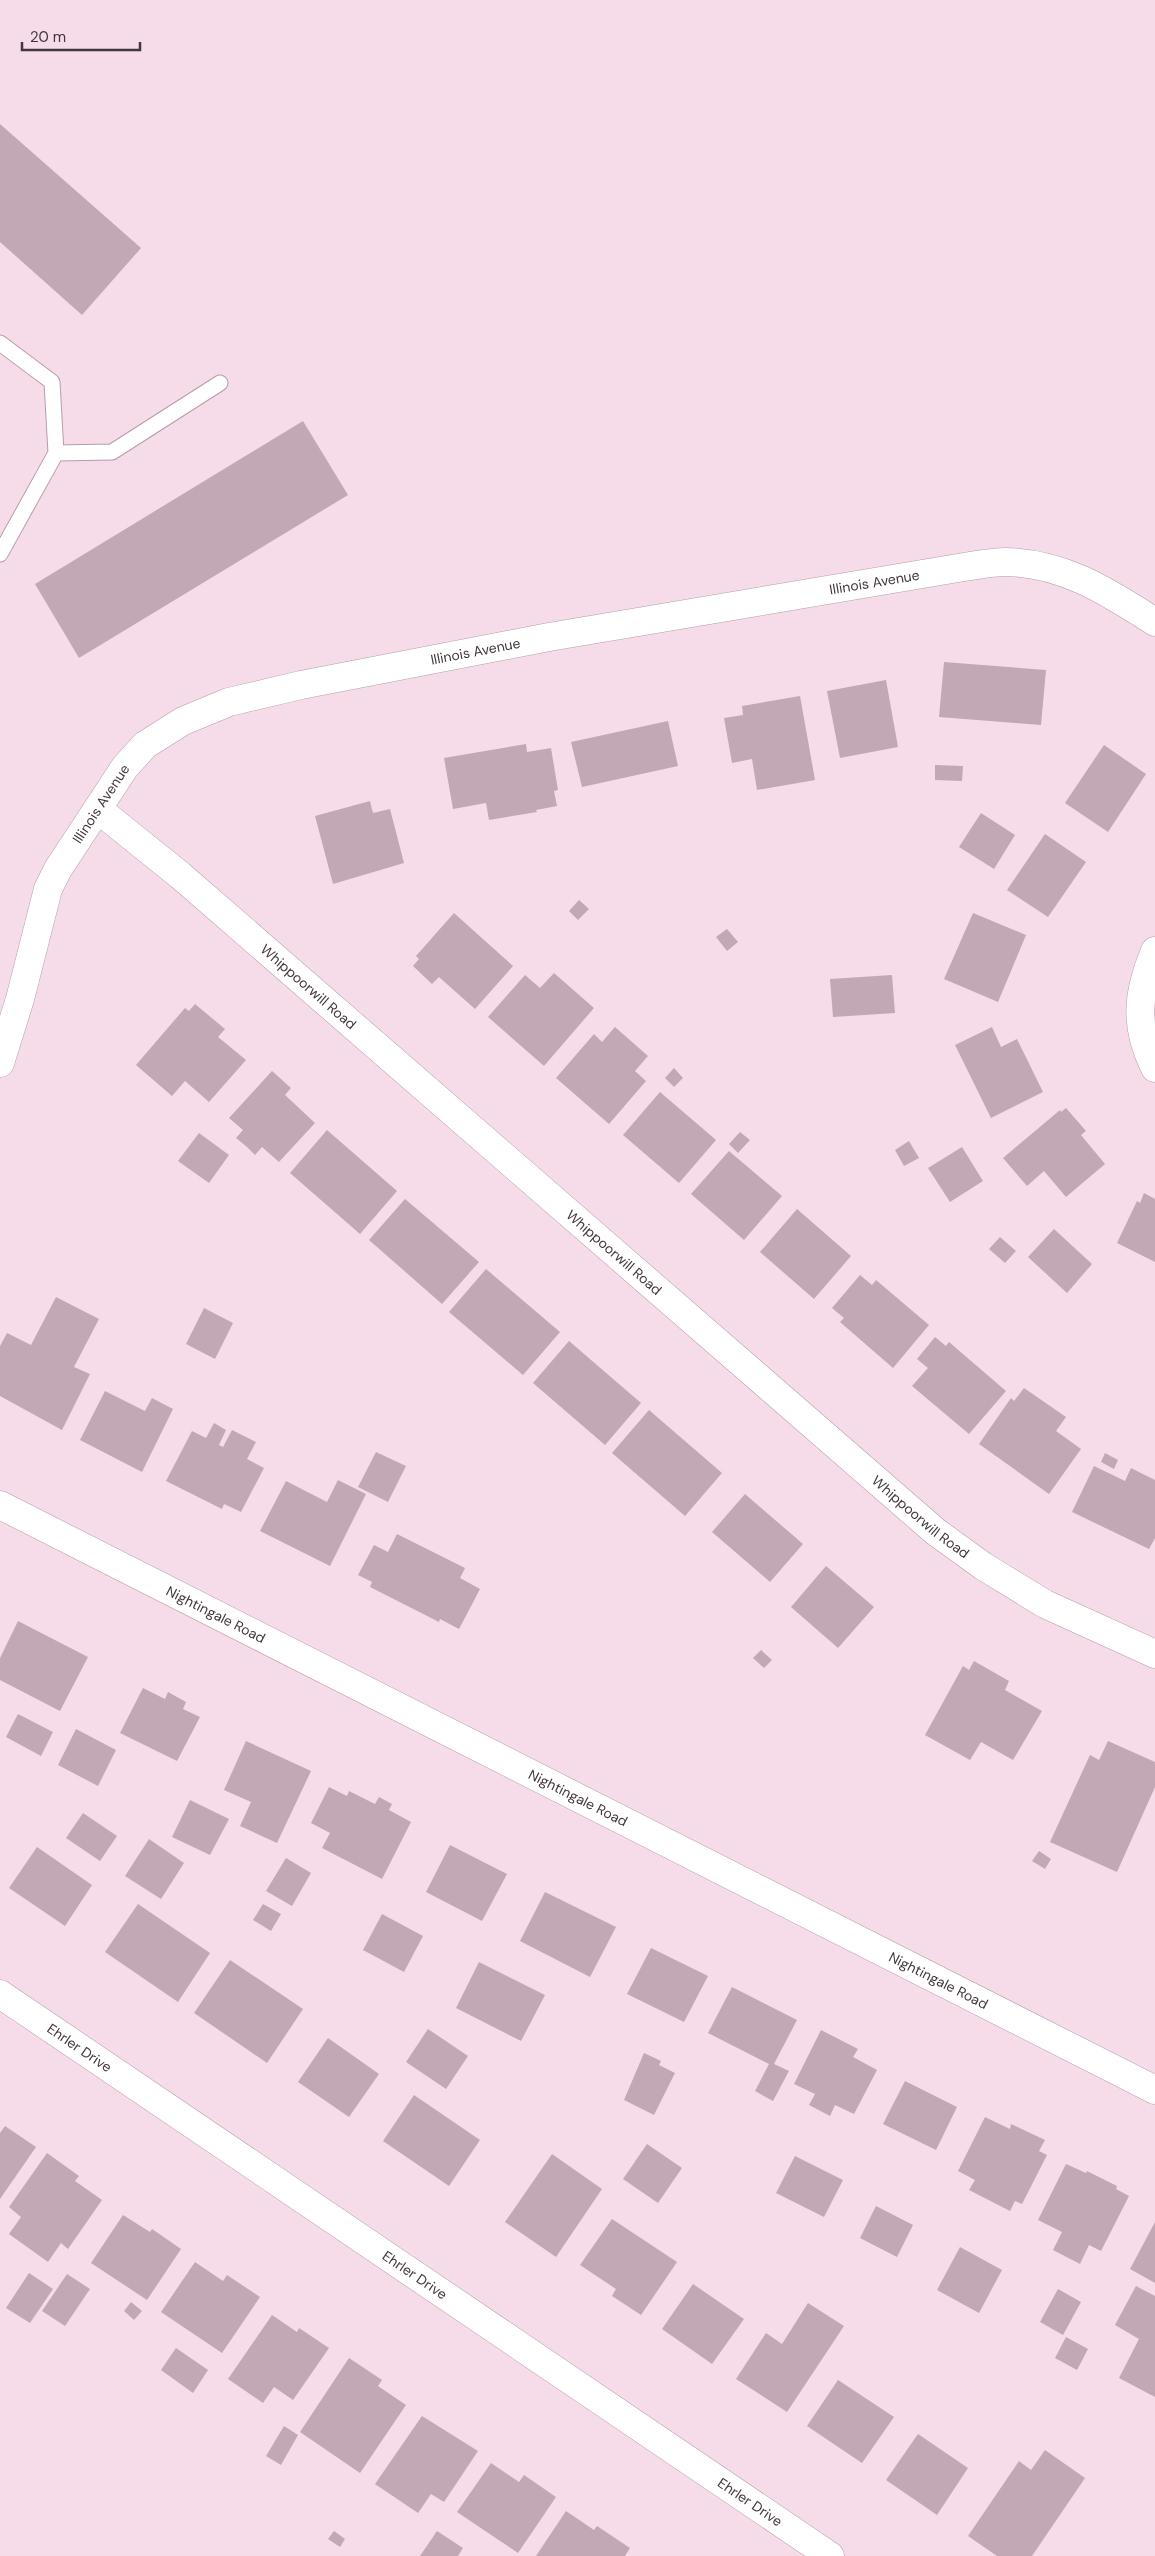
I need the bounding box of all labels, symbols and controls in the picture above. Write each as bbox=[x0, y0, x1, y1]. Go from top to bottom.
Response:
scale bar bbox=[22, 20, 140, 52]
text: 20 m bbox=[30, 27, 66, 47]
street label: Illinois Avenue bbox=[828, 566, 921, 599]
street label: Illinois Avenue bbox=[429, 634, 522, 669]
street label: Illinois Avenue bbox=[68, 761, 133, 847]
street label: Whippoorwill Road bbox=[257, 940, 360, 1033]
street label: Whippoorwill Road bbox=[563, 1206, 666, 1299]
street label: Whippoorwill Road bbox=[868, 1471, 973, 1562]
street label: Nightingale Road bbox=[163, 1582, 268, 1647]
street label: Nightingale Road bbox=[526, 1765, 631, 1830]
street label: Nightingale Road bbox=[886, 1948, 991, 2013]
street label: Ehrler Drive bbox=[44, 2020, 115, 2076]
street label: Ehrler Drive bbox=[379, 2247, 451, 2303]
street label: Ehrler Drive bbox=[714, 2474, 786, 2530]

